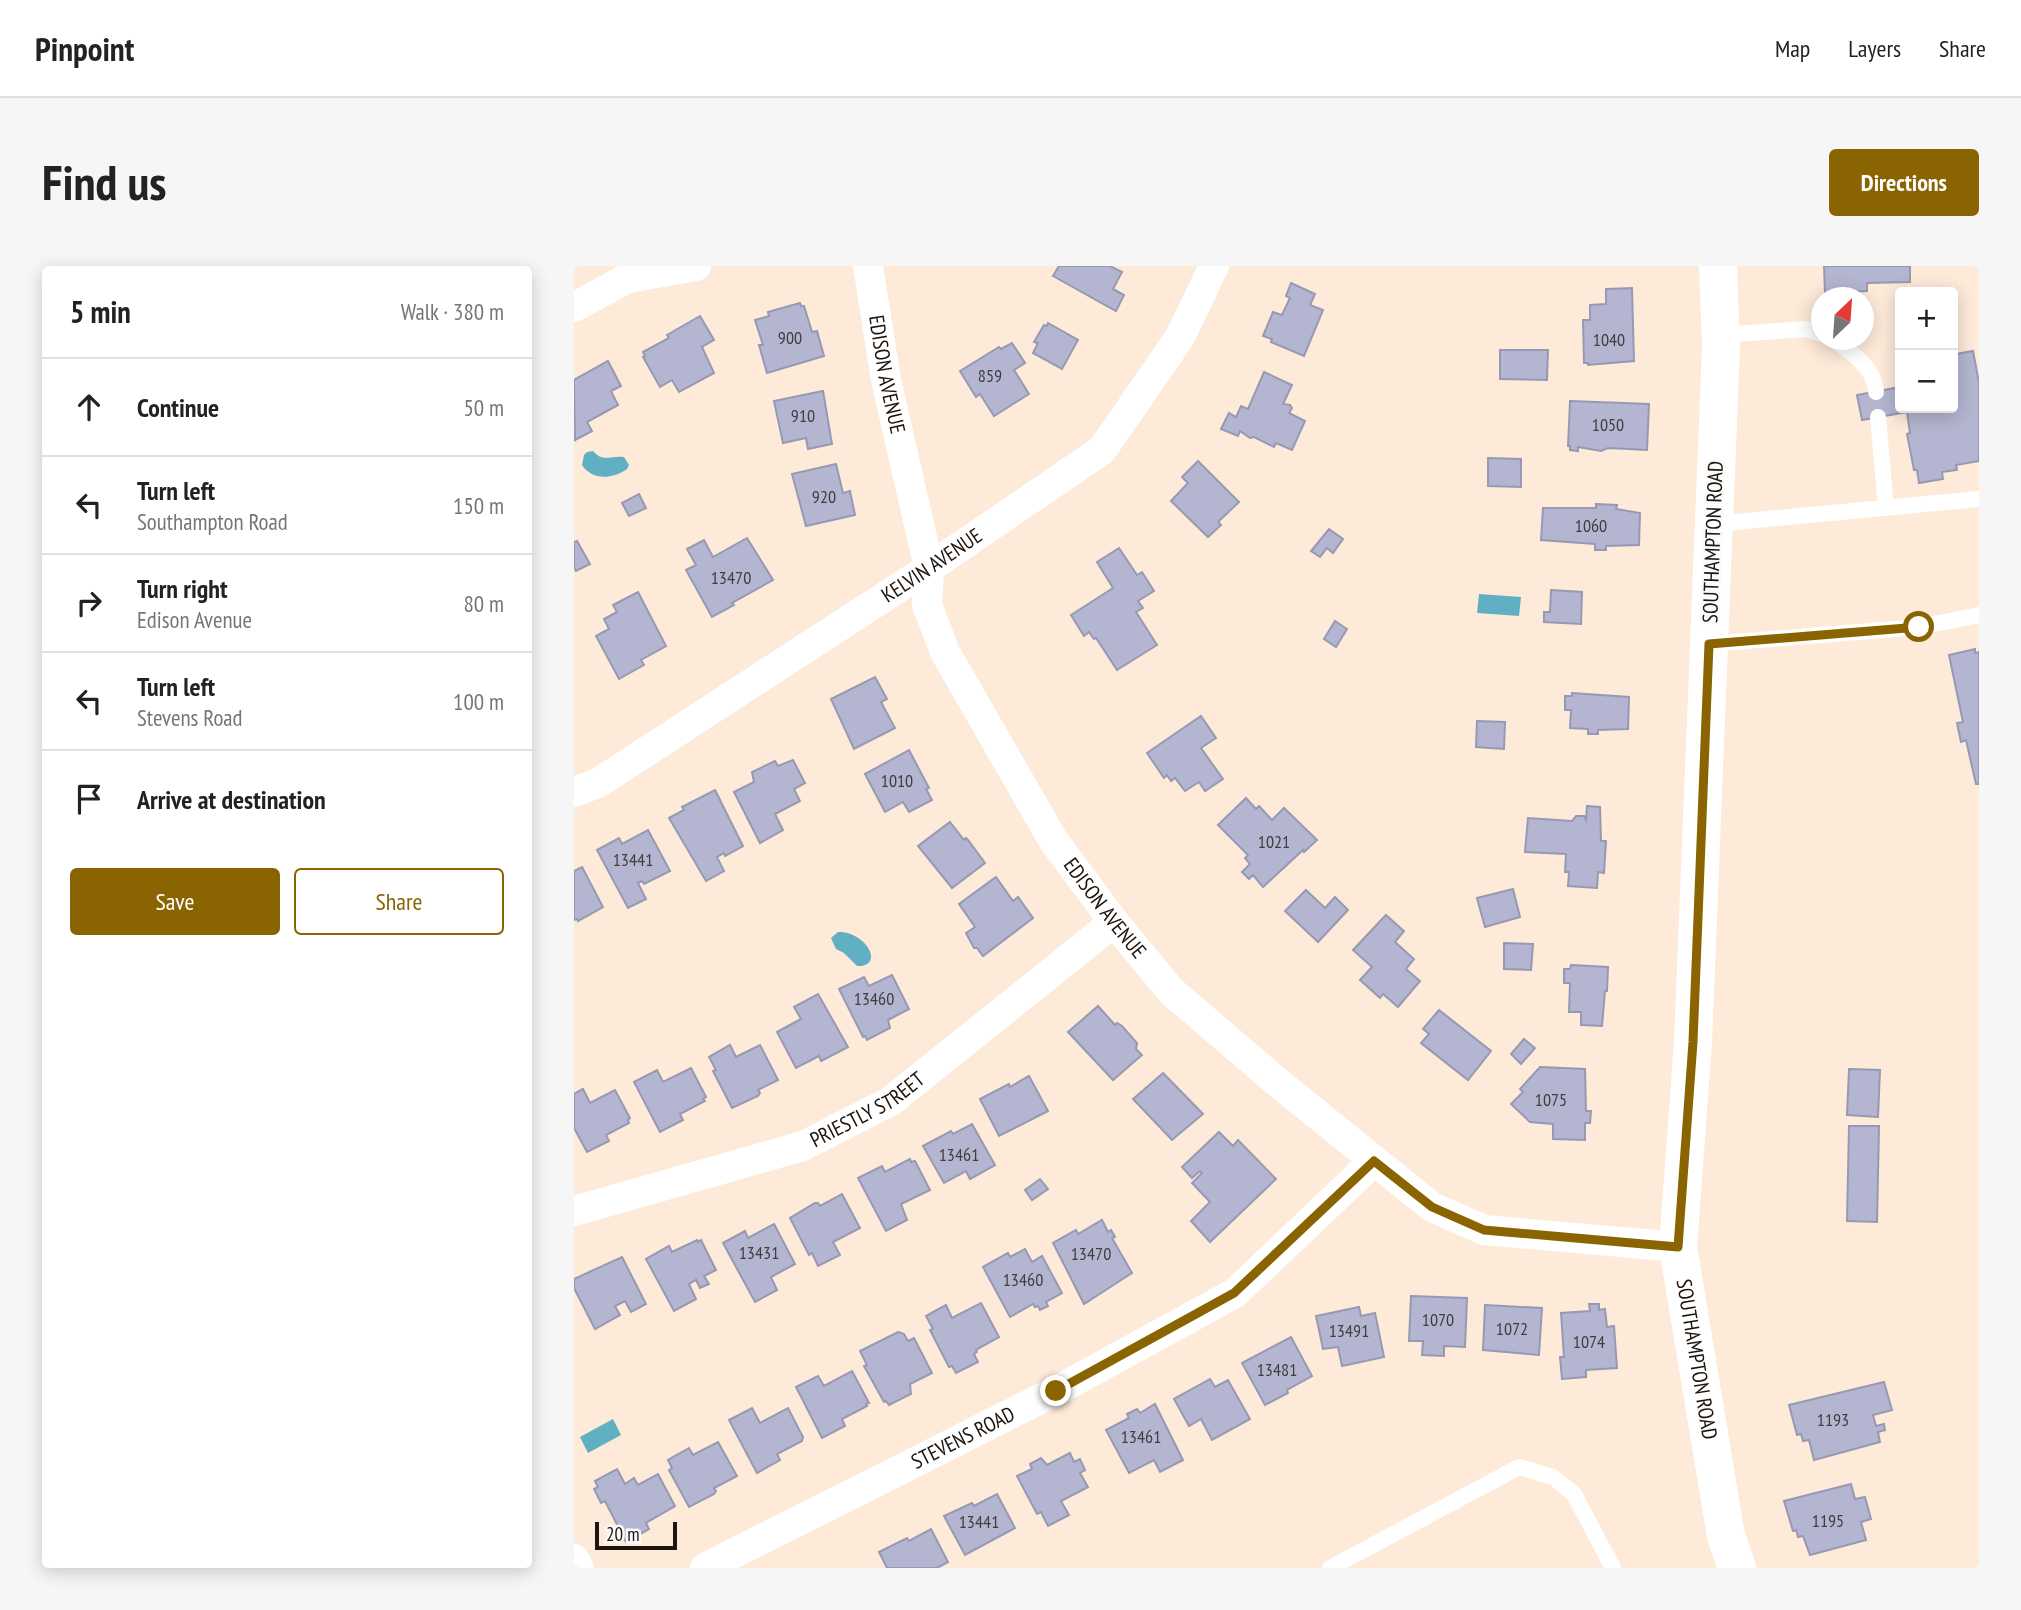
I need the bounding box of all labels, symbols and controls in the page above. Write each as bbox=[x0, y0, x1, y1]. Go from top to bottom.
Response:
text: Pinpoint bbox=[35, 27, 134, 70]
text: Map bbox=[1775, 33, 1810, 64]
text: Layers bbox=[1848, 33, 1901, 64]
text: Share bbox=[1939, 33, 1986, 64]
button: Directions bbox=[1829, 149, 1979, 216]
text: Find us bbox=[42, 150, 166, 214]
north arrow bbox=[1811, 287, 1874, 350]
map controls bbox=[1895, 287, 1958, 413]
button: + bbox=[1895, 287, 1958, 350]
text: 5 min bbox=[70, 292, 131, 331]
text: Walk · 380 m bbox=[401, 297, 504, 326]
street label: EDISON AVENUE bbox=[863, 313, 912, 436]
house number: 900 bbox=[778, 326, 802, 349]
house number: 1040 bbox=[1593, 328, 1625, 351]
button: − bbox=[1895, 350, 1958, 413]
house number: 859 bbox=[978, 364, 1002, 387]
icon: ahead bbox=[70, 388, 108, 426]
text: Continue bbox=[137, 391, 219, 424]
text: 50 m bbox=[463, 393, 504, 422]
house number: 910 bbox=[791, 404, 815, 427]
house number: 1050 bbox=[1592, 413, 1624, 436]
street label: SOUTHAMPTON ROAD bbox=[1696, 461, 1729, 623]
text: Turn left bbox=[137, 474, 215, 507]
house number: 920 bbox=[812, 485, 836, 508]
icon: left bbox=[70, 486, 108, 524]
text: 150 m bbox=[453, 491, 504, 520]
text: Southampton Road bbox=[137, 507, 288, 536]
house number: 1060 bbox=[1575, 514, 1607, 537]
street label: KELVIN AVENUE bbox=[876, 522, 987, 608]
house number: 13470 bbox=[711, 566, 751, 589]
text: Turn right bbox=[137, 572, 228, 605]
icon: right bbox=[70, 584, 108, 622]
text: 80 m bbox=[463, 589, 504, 618]
text: Edison Avenue bbox=[137, 605, 252, 634]
route start bbox=[1903, 611, 1934, 642]
text: Turn left bbox=[137, 670, 215, 703]
icon: left bbox=[70, 682, 108, 720]
text: 100 m bbox=[453, 687, 504, 716]
text: Stevens Road bbox=[137, 703, 243, 732]
house number: 1010 bbox=[881, 769, 913, 792]
icon: arrive bbox=[70, 780, 108, 818]
text: Arrive at destination bbox=[137, 783, 326, 816]
house number: 1021 bbox=[1258, 830, 1290, 853]
house number: 13441 bbox=[613, 848, 653, 871]
street label: EDISON AVENUE bbox=[1058, 852, 1152, 964]
button: Save bbox=[70, 868, 280, 935]
button: Share bbox=[294, 868, 504, 935]
house number: 13460 bbox=[854, 987, 894, 1010]
street label: PRIESTLY STREET bbox=[805, 1065, 930, 1153]
house number: 1075 bbox=[1535, 1088, 1567, 1111]
house number: 13461 bbox=[939, 1143, 979, 1166]
house number: 13431 bbox=[739, 1241, 779, 1264]
house number: 13470 bbox=[1071, 1242, 1111, 1265]
house number: 13460 bbox=[1003, 1268, 1043, 1291]
street label: SOUTHAMPTON ROAD bbox=[1671, 1277, 1724, 1441]
house number: 1070 bbox=[1422, 1308, 1454, 1331]
house number: 1072 bbox=[1496, 1317, 1528, 1340]
house number: 13491 bbox=[1329, 1319, 1369, 1342]
house number: 1074 bbox=[1573, 1330, 1605, 1353]
house number: 13481 bbox=[1257, 1358, 1297, 1381]
route end bbox=[1040, 1375, 1071, 1406]
street label: STEVENS ROAD bbox=[907, 1400, 1019, 1475]
house number: 1193 bbox=[1817, 1408, 1849, 1431]
house number: 13461 bbox=[1121, 1425, 1161, 1448]
house number: 1195 bbox=[1812, 1509, 1844, 1532]
house number: 13441 bbox=[959, 1510, 999, 1533]
scale bar bbox=[595, 1519, 677, 1551]
text: 20 m bbox=[606, 1522, 640, 1546]

